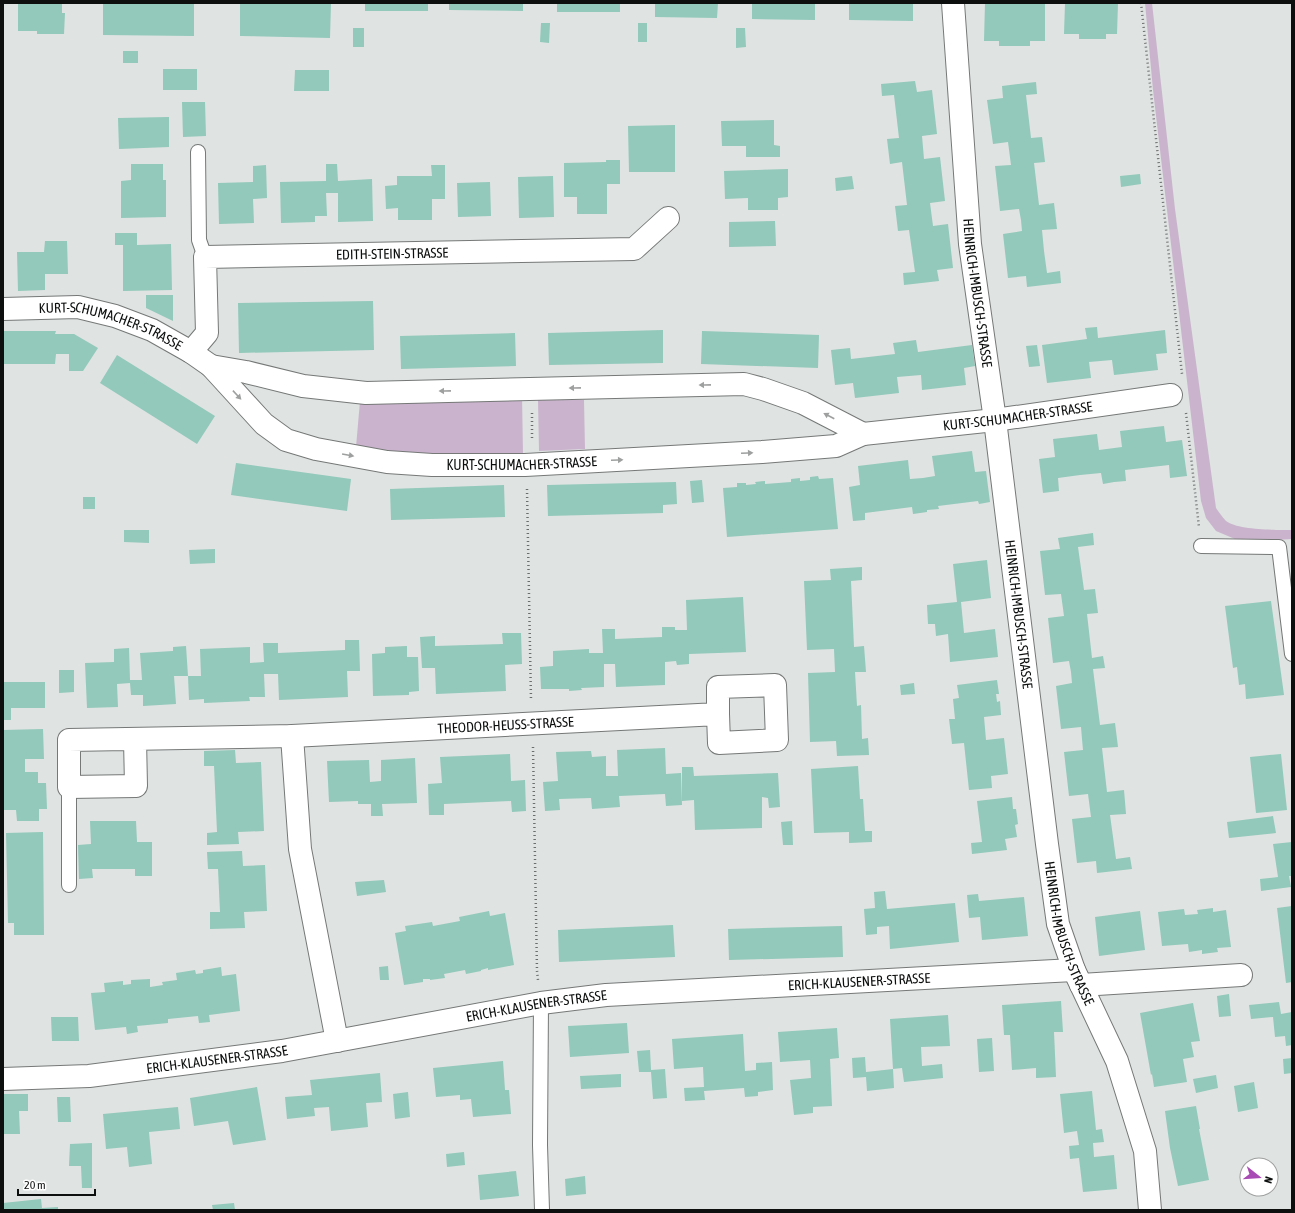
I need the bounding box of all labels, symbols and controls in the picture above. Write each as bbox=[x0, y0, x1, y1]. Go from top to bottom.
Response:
street label: HEINRICH-IMBUSCH-STRASSE bbox=[960, 218, 995, 368]
street label: EDITH-STEIN-STRASSE bbox=[336, 244, 448, 263]
street label: KURT-SCHUMACHER-STRASSE bbox=[38, 299, 185, 353]
one-way arrow bbox=[698, 382, 711, 388]
one-way arrow bbox=[568, 385, 581, 391]
one-way arrow bbox=[438, 388, 451, 394]
one-way arrow bbox=[233, 390, 242, 400]
street label: KURT-SCHUMACHER-STRASSE bbox=[942, 398, 1093, 433]
one-way arrow bbox=[823, 413, 834, 419]
one-way arrow bbox=[741, 449, 753, 456]
one-way arrow bbox=[342, 452, 354, 458]
street label: KURT-SCHUMACHER-STRASSE bbox=[446, 453, 597, 473]
one-way arrow bbox=[611, 457, 624, 463]
street label: HEINRICH-IMBUSCH-STRASSE bbox=[1002, 539, 1036, 690]
street label: THEODOR-HEUSS-STRASSE bbox=[437, 713, 574, 736]
street label: HEINRICH-IMBUSCH-STRASSE bbox=[1041, 860, 1097, 1008]
street label: ERICH-KLAUSENER-STRASSE bbox=[788, 970, 931, 993]
street label: ERICH-KLAUSENER-STRASSE bbox=[465, 987, 608, 1025]
street label: ERICH-KLAUSENER-STRASSE bbox=[145, 1042, 289, 1077]
north arrow bbox=[1239, 1157, 1279, 1197]
scale bar bbox=[18, 1171, 95, 1197]
text: N bbox=[1262, 1175, 1275, 1185]
text: 20 m bbox=[24, 1178, 46, 1192]

